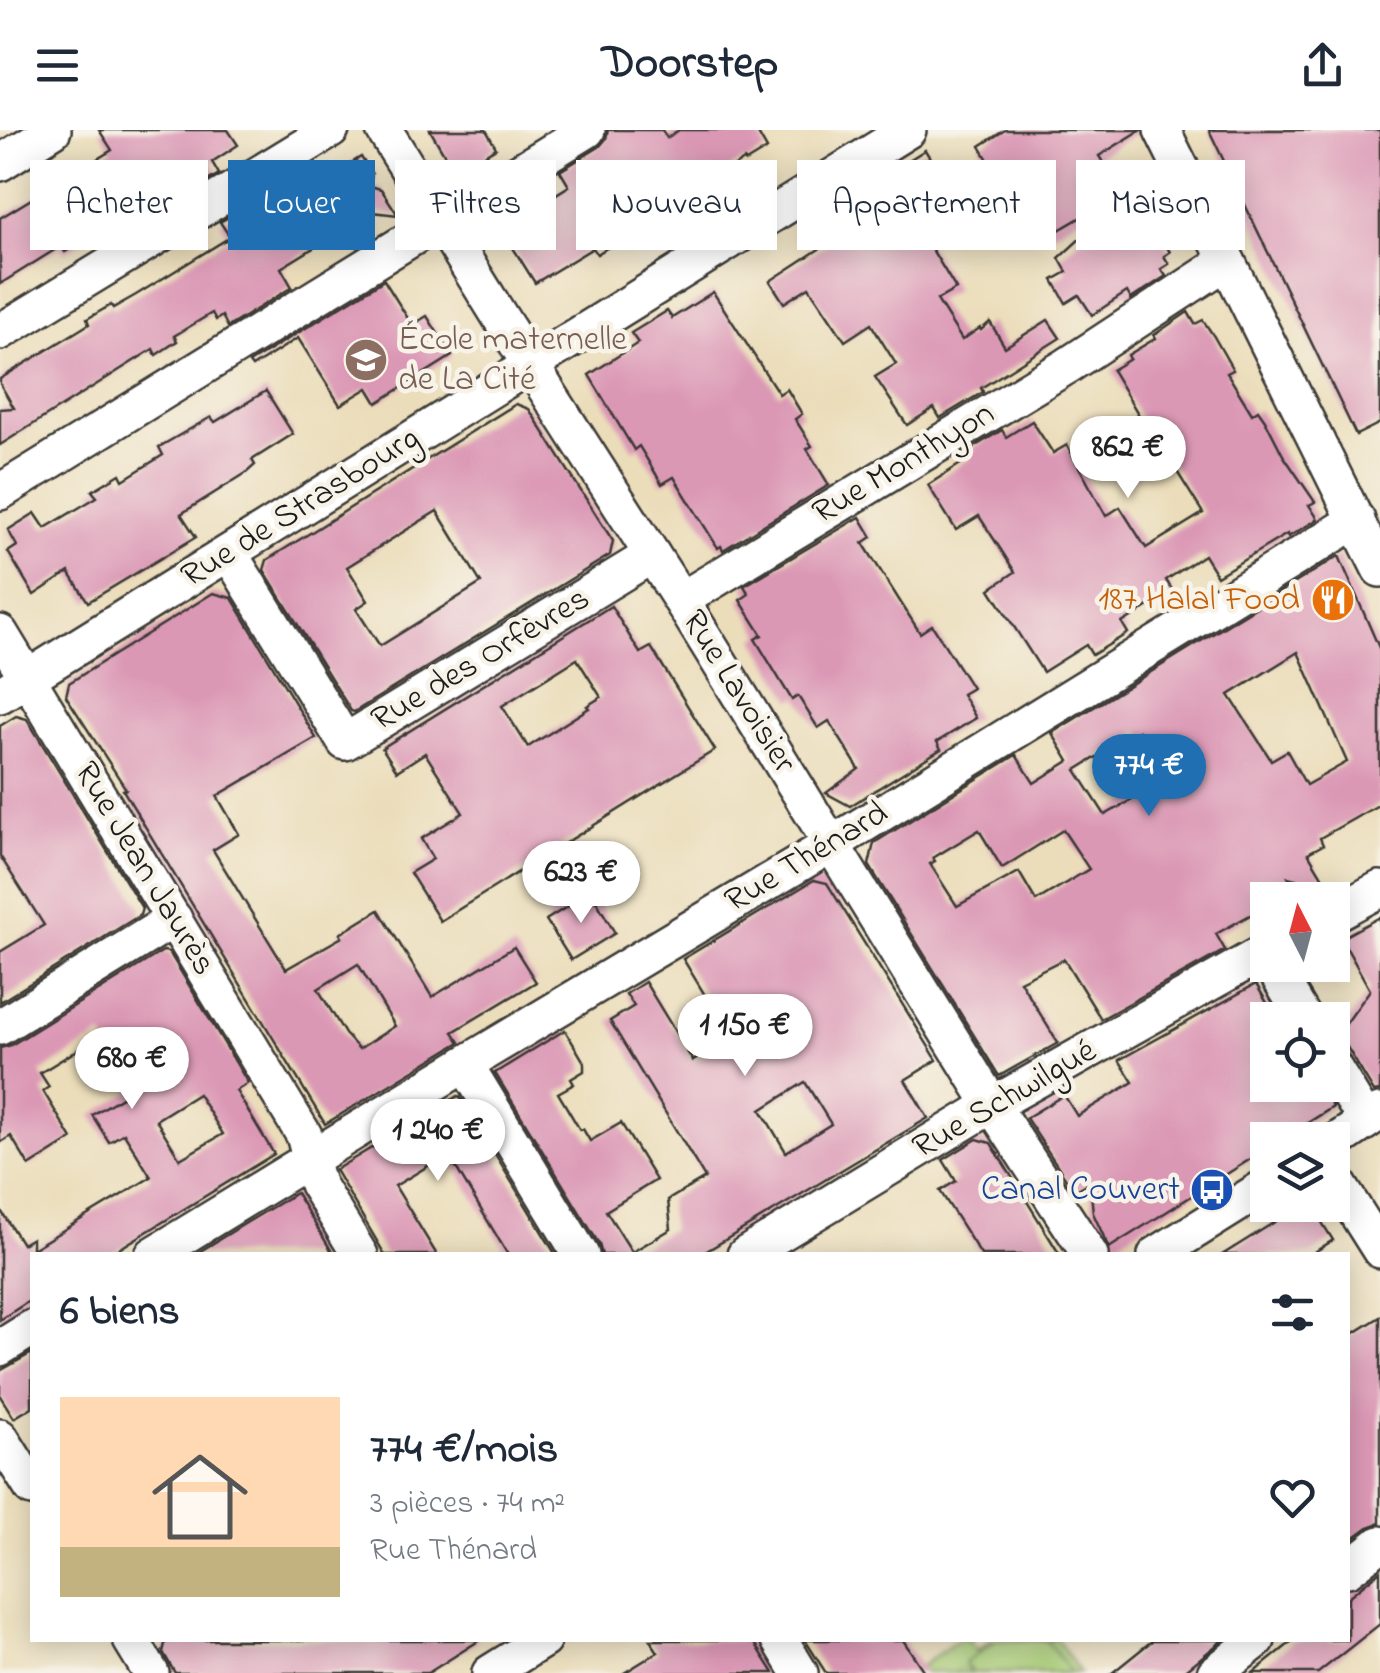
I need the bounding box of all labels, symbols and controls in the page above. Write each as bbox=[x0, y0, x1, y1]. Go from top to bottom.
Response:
text: Doorstep bbox=[602, 32, 778, 98]
icon: menu bbox=[30, 38, 85, 93]
icon: share bbox=[1295, 38, 1350, 93]
chip: Acheter bbox=[30, 160, 208, 250]
chip: Louer bbox=[228, 160, 375, 250]
chip: Filtres bbox=[395, 160, 556, 250]
chip: Nouveau bbox=[576, 160, 777, 250]
chip: Appartement bbox=[797, 160, 1056, 250]
chip: Maison bbox=[1076, 160, 1245, 250]
place label: École maternelle de La Cité bbox=[398, 315, 627, 406]
school or university icon: École maternelle de La Cité bbox=[343, 337, 389, 383]
street label: Rue Monthyon bbox=[803, 389, 1005, 539]
street label: Rue de Strasbourg bbox=[172, 414, 430, 602]
pin: 862 € bbox=[1058, 416, 1198, 501]
text: 862 € bbox=[1092, 425, 1164, 472]
street label: Rue des Orfèvres bbox=[362, 574, 600, 746]
place label: 187 Halal Food bbox=[1098, 575, 1300, 626]
restaurant icon: 187 Halal Food bbox=[1310, 577, 1356, 623]
street label: Rue Lavoisier bbox=[668, 600, 809, 784]
pin: 774 € bbox=[1079, 734, 1219, 819]
text: 774 € bbox=[1114, 743, 1184, 790]
street label: Rue Jean Jaurès bbox=[60, 752, 228, 986]
street label: Rue Thénard bbox=[716, 789, 898, 927]
pin: 623 € bbox=[511, 841, 651, 926]
text: 623 € bbox=[544, 850, 618, 897]
north arrow bbox=[1250, 882, 1350, 982]
map controls bbox=[1250, 882, 1350, 1222]
pin: 1 150 € bbox=[653, 994, 837, 1079]
button: locate bbox=[1250, 1002, 1350, 1102]
text: 1 150 € bbox=[700, 1003, 790, 1050]
pin: 680 € bbox=[62, 1027, 202, 1112]
street label: Rue Schwilgué bbox=[904, 1027, 1107, 1173]
text: 680 € bbox=[97, 1036, 167, 1083]
pin: 1 240 € bbox=[346, 1099, 530, 1184]
text: 1 240 € bbox=[392, 1108, 484, 1155]
button: layers bbox=[1250, 1122, 1350, 1222]
place label: Canal Couvert bbox=[981, 1165, 1180, 1216]
bus stop icon: Canal Couvert bbox=[1189, 1167, 1235, 1213]
text: 6 biens bbox=[60, 1282, 180, 1343]
icon: filters bbox=[1265, 1285, 1320, 1340]
text: 774 €/mois bbox=[370, 1420, 558, 1481]
icon: home bbox=[140, 1437, 260, 1557]
icon: heart bbox=[1265, 1470, 1320, 1525]
text: 3 pièces · 74 m² bbox=[370, 1481, 565, 1528]
text: Rue Thénard bbox=[370, 1528, 537, 1575]

